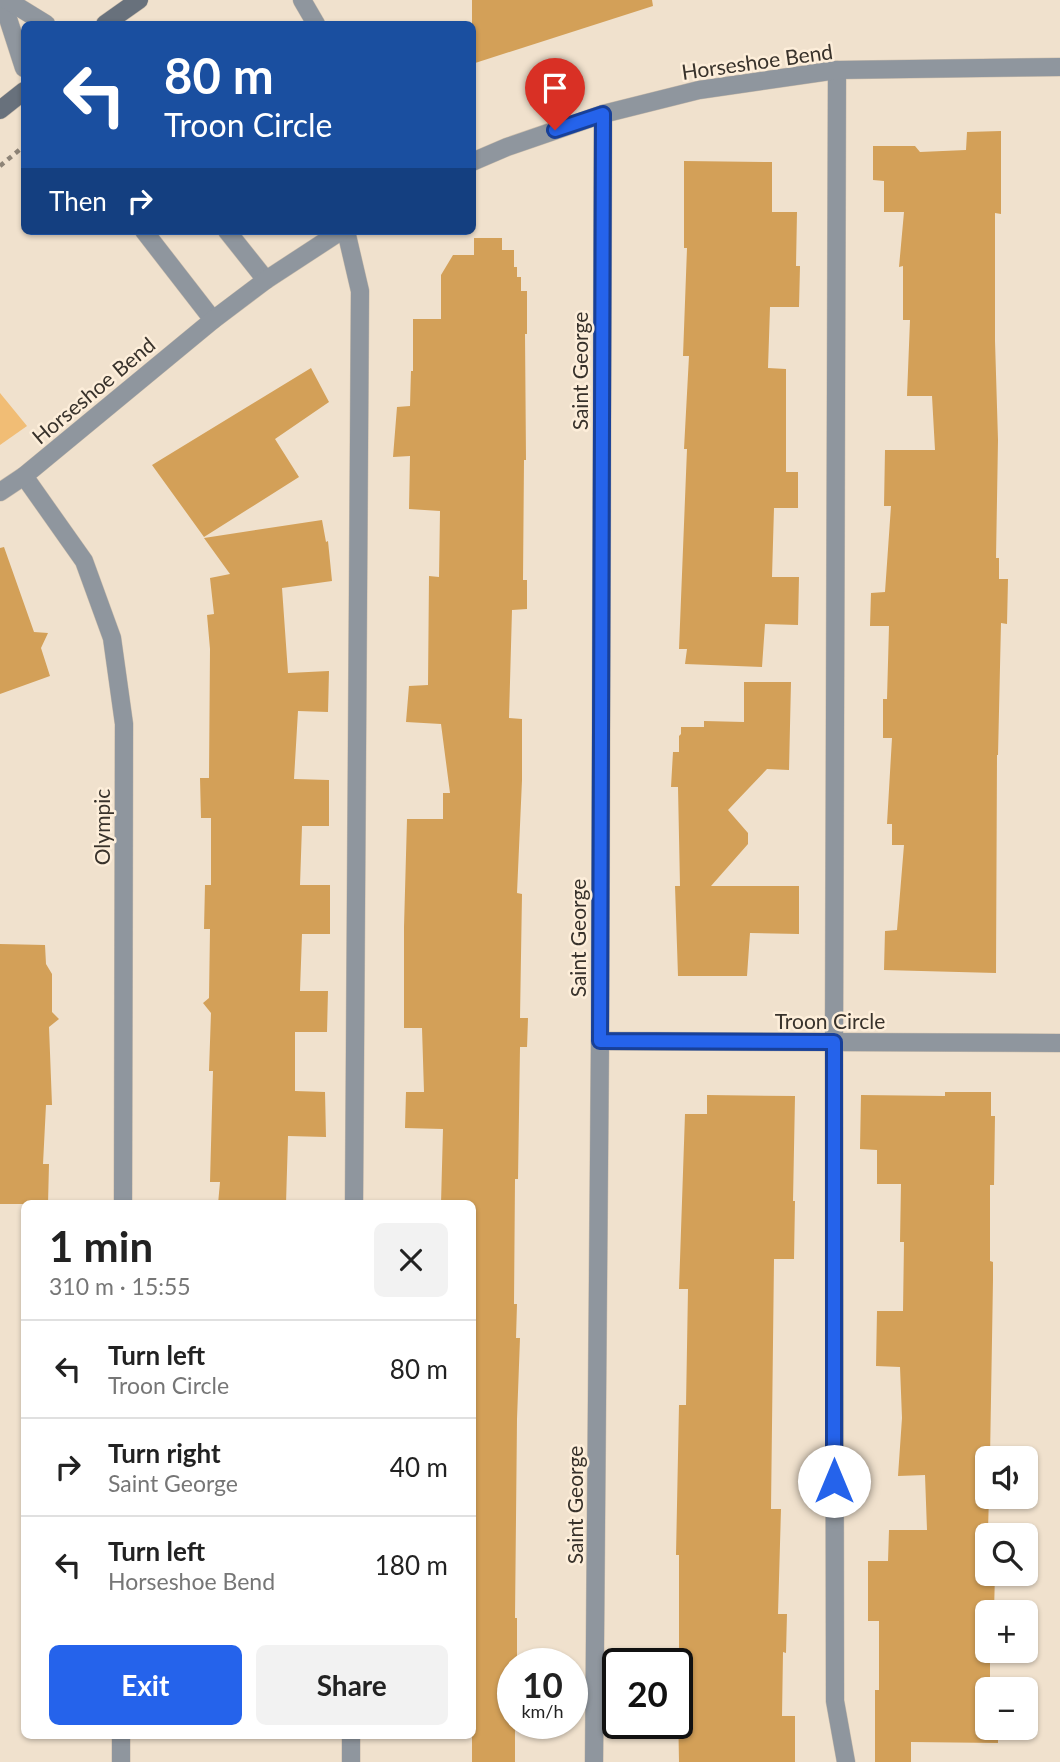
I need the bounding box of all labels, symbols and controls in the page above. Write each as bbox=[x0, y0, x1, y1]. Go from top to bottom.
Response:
street label: Horseshoe Bend bbox=[680, 38, 834, 84]
text: 80 m bbox=[164, 46, 274, 104]
icon: left bbox=[49, 49, 140, 140]
pin bbox=[525, 58, 585, 130]
icon: arrive bbox=[536, 69, 574, 107]
text: Troon Circle bbox=[164, 105, 332, 144]
icon: right bbox=[121, 182, 159, 220]
text: Then bbox=[49, 185, 107, 217]
street label: Saint George bbox=[567, 312, 592, 430]
street label: Horseshoe Bend bbox=[27, 331, 159, 449]
street label: Olympic bbox=[89, 789, 114, 865]
street label: Saint George bbox=[565, 879, 590, 997]
street label: Troon Circle bbox=[775, 1008, 885, 1033]
text: 1 min bbox=[49, 1221, 153, 1271]
button: close bbox=[374, 1223, 448, 1297]
text: 310 m · 15:55 bbox=[49, 1272, 191, 1300]
text: Turn left bbox=[108, 1339, 205, 1371]
icon: left bbox=[49, 1350, 87, 1388]
text: 80 m bbox=[390, 1353, 448, 1385]
text: Troon Circle bbox=[108, 1371, 229, 1399]
text: Turn right bbox=[108, 1437, 221, 1469]
position arrow bbox=[797, 1444, 871, 1518]
street label: Saint George bbox=[562, 1446, 587, 1564]
map controls bbox=[975, 1446, 1038, 1740]
button: sound bbox=[975, 1446, 1038, 1509]
icon: right bbox=[49, 1448, 87, 1486]
text: 40 m bbox=[390, 1451, 448, 1483]
text: Saint George bbox=[108, 1469, 238, 1497]
button: search bbox=[975, 1523, 1038, 1586]
text: Turn left bbox=[108, 1535, 205, 1567]
icon: left bbox=[49, 1546, 87, 1584]
text: 180 m bbox=[375, 1549, 448, 1581]
text: Horseshoe Bend bbox=[108, 1567, 275, 1595]
button: + bbox=[975, 1600, 1038, 1663]
button: Exit bbox=[49, 1645, 242, 1725]
button: Share bbox=[256, 1645, 448, 1725]
speed limit sign: 20 bbox=[602, 1648, 693, 1739]
text: 10 bbox=[522, 1663, 563, 1705]
button: − bbox=[975, 1677, 1038, 1740]
text: km/h bbox=[521, 1700, 564, 1722]

